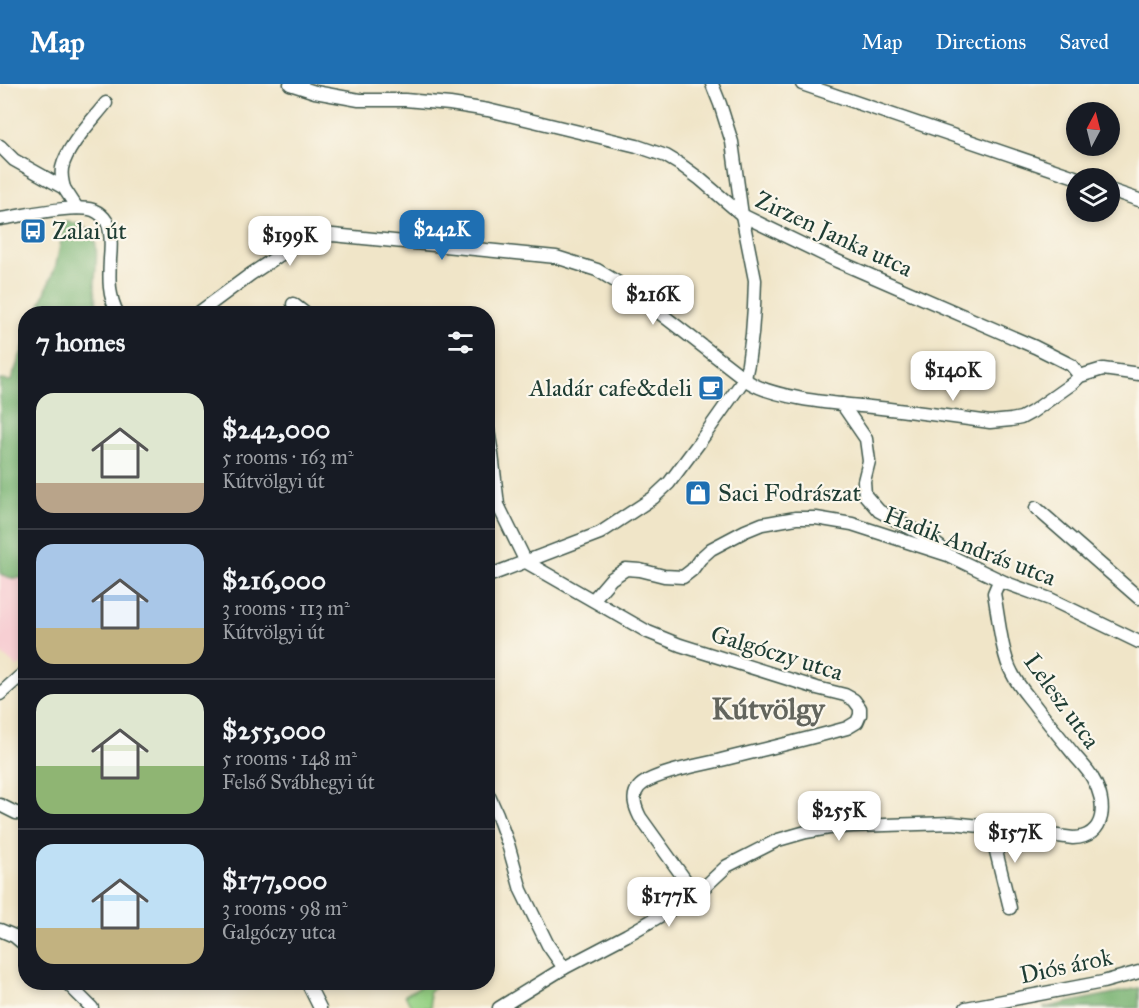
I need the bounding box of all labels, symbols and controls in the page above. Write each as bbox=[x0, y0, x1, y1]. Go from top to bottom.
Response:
text: Map bbox=[30, 25, 85, 60]
text: Map bbox=[862, 29, 903, 55]
text: Directions bbox=[936, 29, 1026, 55]
text: Saved bbox=[1059, 29, 1109, 55]
north arrow bbox=[1066, 102, 1120, 156]
map controls bbox=[1066, 102, 1120, 222]
button: layers bbox=[1066, 168, 1120, 222]
street label: Zirzen Janka utca bbox=[751, 184, 918, 284]
pin: $242K bbox=[400, 210, 484, 261]
bus stop icon: Zalai út bbox=[18, 216, 48, 246]
place label: Zalai út bbox=[52, 216, 127, 246]
pin: $199K bbox=[248, 216, 332, 267]
text: $242K bbox=[413, 217, 471, 241]
text: $199K bbox=[262, 223, 318, 247]
pin: $216K bbox=[611, 275, 695, 326]
text: $216K bbox=[626, 282, 680, 306]
text: 7 homes bbox=[36, 326, 125, 358]
icon: filters bbox=[444, 326, 477, 359]
pin: $140K bbox=[911, 351, 995, 402]
text: $140K bbox=[925, 358, 981, 382]
place label: Aladár cafe&deli bbox=[528, 373, 692, 403]
cafe icon: Aladár cafe&deli bbox=[696, 373, 726, 403]
text: $242,000 bbox=[222, 413, 330, 445]
icon: home bbox=[84, 417, 156, 489]
text: 5 rooms · 163 m² bbox=[222, 445, 354, 469]
text: Kútvölgyi út bbox=[222, 469, 325, 493]
shop icon: Saci Fodrászat bbox=[683, 478, 713, 508]
place label: Saci Fodrászat bbox=[718, 478, 861, 508]
street label: Hadik András utca bbox=[880, 499, 1061, 593]
text: $216,000 bbox=[222, 564, 326, 596]
icon: home bbox=[84, 568, 156, 640]
text: 3 rooms · 113 m² bbox=[222, 596, 350, 620]
street label: Galgóczy utca bbox=[707, 619, 848, 688]
text: Kútvölgyi út bbox=[222, 620, 325, 644]
street label: Lelesz utca bbox=[1017, 647, 1107, 755]
district label: Kútvölgy bbox=[712, 691, 825, 727]
text: $255,000 bbox=[222, 714, 326, 746]
icon: home bbox=[84, 718, 156, 790]
text: 5 rooms · 148 m² bbox=[222, 746, 357, 770]
text: Felső Svábhegyi út bbox=[222, 770, 375, 794]
pin: $255K bbox=[797, 791, 881, 842]
text: $255K bbox=[812, 798, 866, 822]
pin: $157K bbox=[973, 813, 1057, 864]
text: $157K bbox=[988, 820, 1042, 844]
text: $177,000 bbox=[222, 864, 327, 896]
icon: home bbox=[84, 868, 156, 940]
pin: $177K bbox=[627, 877, 711, 928]
text: $177K bbox=[641, 884, 697, 908]
text: 3 rooms · 98 m² bbox=[222, 896, 347, 920]
text: Galgóczy utca bbox=[222, 920, 336, 944]
street label: Diós árok bbox=[1017, 941, 1116, 990]

